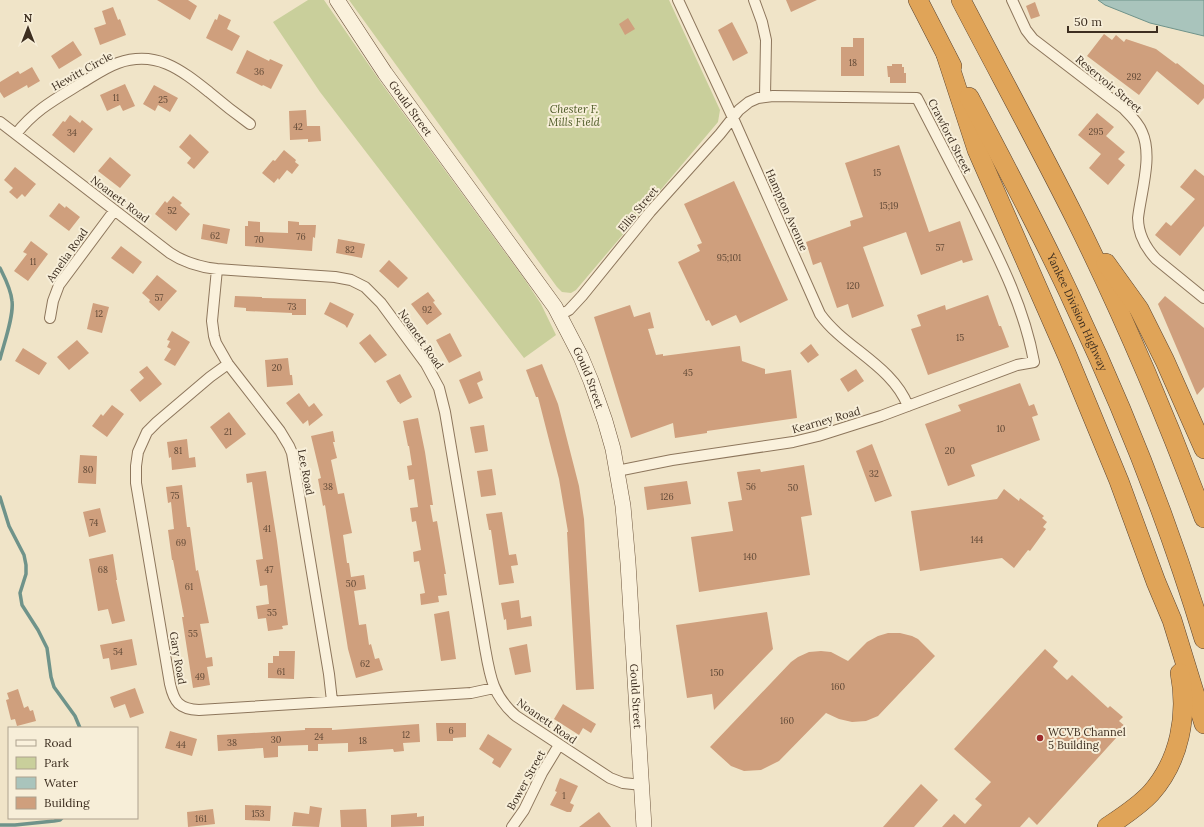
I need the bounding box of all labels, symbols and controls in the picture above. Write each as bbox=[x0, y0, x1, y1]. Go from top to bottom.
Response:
north arrow bbox=[8, 8, 48, 48]
scale bar bbox=[1068, 8, 1157, 34]
text: N bbox=[24, 11, 33, 25]
text: 50 m bbox=[1074, 14, 1102, 29]
street label: Hewitt Circle bbox=[49, 48, 115, 94]
street label: Reservoir Street bbox=[1073, 52, 1146, 116]
house number: 18 bbox=[849, 57, 857, 68]
house number: 36 bbox=[254, 66, 264, 77]
house number: 292 bbox=[1127, 71, 1142, 82]
street label: Gould Street bbox=[386, 78, 436, 139]
house number: 11 bbox=[113, 92, 119, 103]
house number: 25 bbox=[158, 94, 168, 105]
street label: Crawford Street bbox=[925, 96, 975, 176]
park label: Chester F. Mills Field bbox=[548, 102, 601, 129]
house number: 42 bbox=[293, 121, 303, 132]
house number: 295 bbox=[1089, 126, 1104, 137]
house number: 34 bbox=[67, 127, 77, 138]
street label: Hampton Avenue bbox=[763, 167, 811, 253]
house number: 15 bbox=[873, 167, 881, 178]
street label: Noanett Road bbox=[88, 172, 152, 226]
street label: Ellis Street bbox=[615, 183, 662, 235]
house number: 15;19 bbox=[879, 200, 899, 211]
house number: 52 bbox=[167, 205, 177, 216]
street label: Amelia Road bbox=[43, 225, 91, 286]
house number: 62 bbox=[210, 230, 220, 241]
house number: 76 bbox=[296, 231, 306, 242]
house number: 70 bbox=[254, 234, 264, 245]
house number: 57 bbox=[935, 242, 945, 253]
house number: 82 bbox=[345, 244, 355, 255]
street label: Yankee Division Highway bbox=[1044, 250, 1111, 373]
house number: 95;101 bbox=[717, 252, 741, 263]
house number: 11 bbox=[30, 256, 36, 267]
house number: 120 bbox=[846, 280, 860, 291]
house number: 57 bbox=[154, 292, 164, 303]
house number: 73 bbox=[287, 301, 297, 312]
house number: 92 bbox=[422, 304, 432, 315]
street label: Noanett Road bbox=[395, 306, 447, 372]
house number: 12 bbox=[95, 308, 103, 319]
house number: 15 bbox=[956, 332, 964, 343]
street label: Gould Street bbox=[570, 344, 607, 411]
house number: 20 bbox=[272, 362, 283, 373]
house number: 45 bbox=[683, 367, 693, 378]
street label: Kearney Road bbox=[790, 403, 862, 436]
house number: 10 bbox=[997, 423, 1006, 434]
house number: 21 bbox=[224, 426, 232, 437]
house number: 81 bbox=[174, 445, 182, 456]
house number: 20 bbox=[945, 445, 956, 456]
street label: Lee Road bbox=[295, 448, 317, 497]
house number: 80 bbox=[83, 464, 94, 475]
house number: 32 bbox=[869, 468, 879, 479]
house number: 38 bbox=[323, 481, 333, 492]
house number: 56 bbox=[746, 481, 756, 492]
house number: 50 bbox=[788, 482, 799, 493]
house number: 75 bbox=[170, 490, 180, 501]
house number: 126 bbox=[660, 491, 674, 502]
house number: 74 bbox=[90, 517, 99, 528]
house number: 41 bbox=[263, 523, 271, 534]
house number: 144 bbox=[970, 534, 984, 545]
house number: 69 bbox=[176, 537, 186, 548]
house number: 140 bbox=[743, 551, 757, 562]
house number: 68 bbox=[98, 564, 108, 575]
house number: 47 bbox=[264, 564, 274, 575]
house number: 50 bbox=[346, 578, 357, 589]
house number: 61 bbox=[185, 581, 193, 592]
house number: 55 bbox=[267, 607, 277, 618]
house number: 55 bbox=[188, 628, 198, 639]
street label: Gary Road bbox=[166, 631, 190, 686]
house number: 54 bbox=[113, 646, 123, 657]
house number: 62 bbox=[360, 658, 370, 669]
street label: Gould Street bbox=[627, 663, 645, 730]
house number: 61 bbox=[277, 666, 285, 677]
house number: 150 bbox=[710, 667, 724, 678]
house number: 49 bbox=[195, 671, 205, 682]
house number: 160 bbox=[831, 681, 845, 692]
street label: Noanett Road bbox=[514, 695, 580, 747]
house number: 160 bbox=[780, 715, 794, 726]
house number: 6 bbox=[448, 725, 454, 736]
place label: WCVB Channel 5 Building bbox=[1048, 725, 1126, 752]
legend bbox=[8, 727, 138, 819]
house number: 12 bbox=[402, 729, 410, 740]
house number: 24 bbox=[314, 731, 324, 742]
marker: WCVB Channel 5 Building bbox=[1035, 733, 1045, 743]
house number: 30 bbox=[271, 734, 282, 745]
text: Road bbox=[44, 735, 72, 750]
house number: 18 bbox=[359, 735, 367, 746]
house number: 38 bbox=[227, 737, 237, 748]
house number: 44 bbox=[176, 739, 186, 750]
street label: Bower Street bbox=[504, 747, 549, 813]
text: Park bbox=[44, 755, 70, 770]
text: Water bbox=[44, 775, 79, 790]
house number: 1 bbox=[562, 790, 566, 801]
text: Building bbox=[44, 795, 90, 810]
house number: 153 bbox=[251, 808, 265, 819]
house number: 161 bbox=[195, 813, 207, 824]

